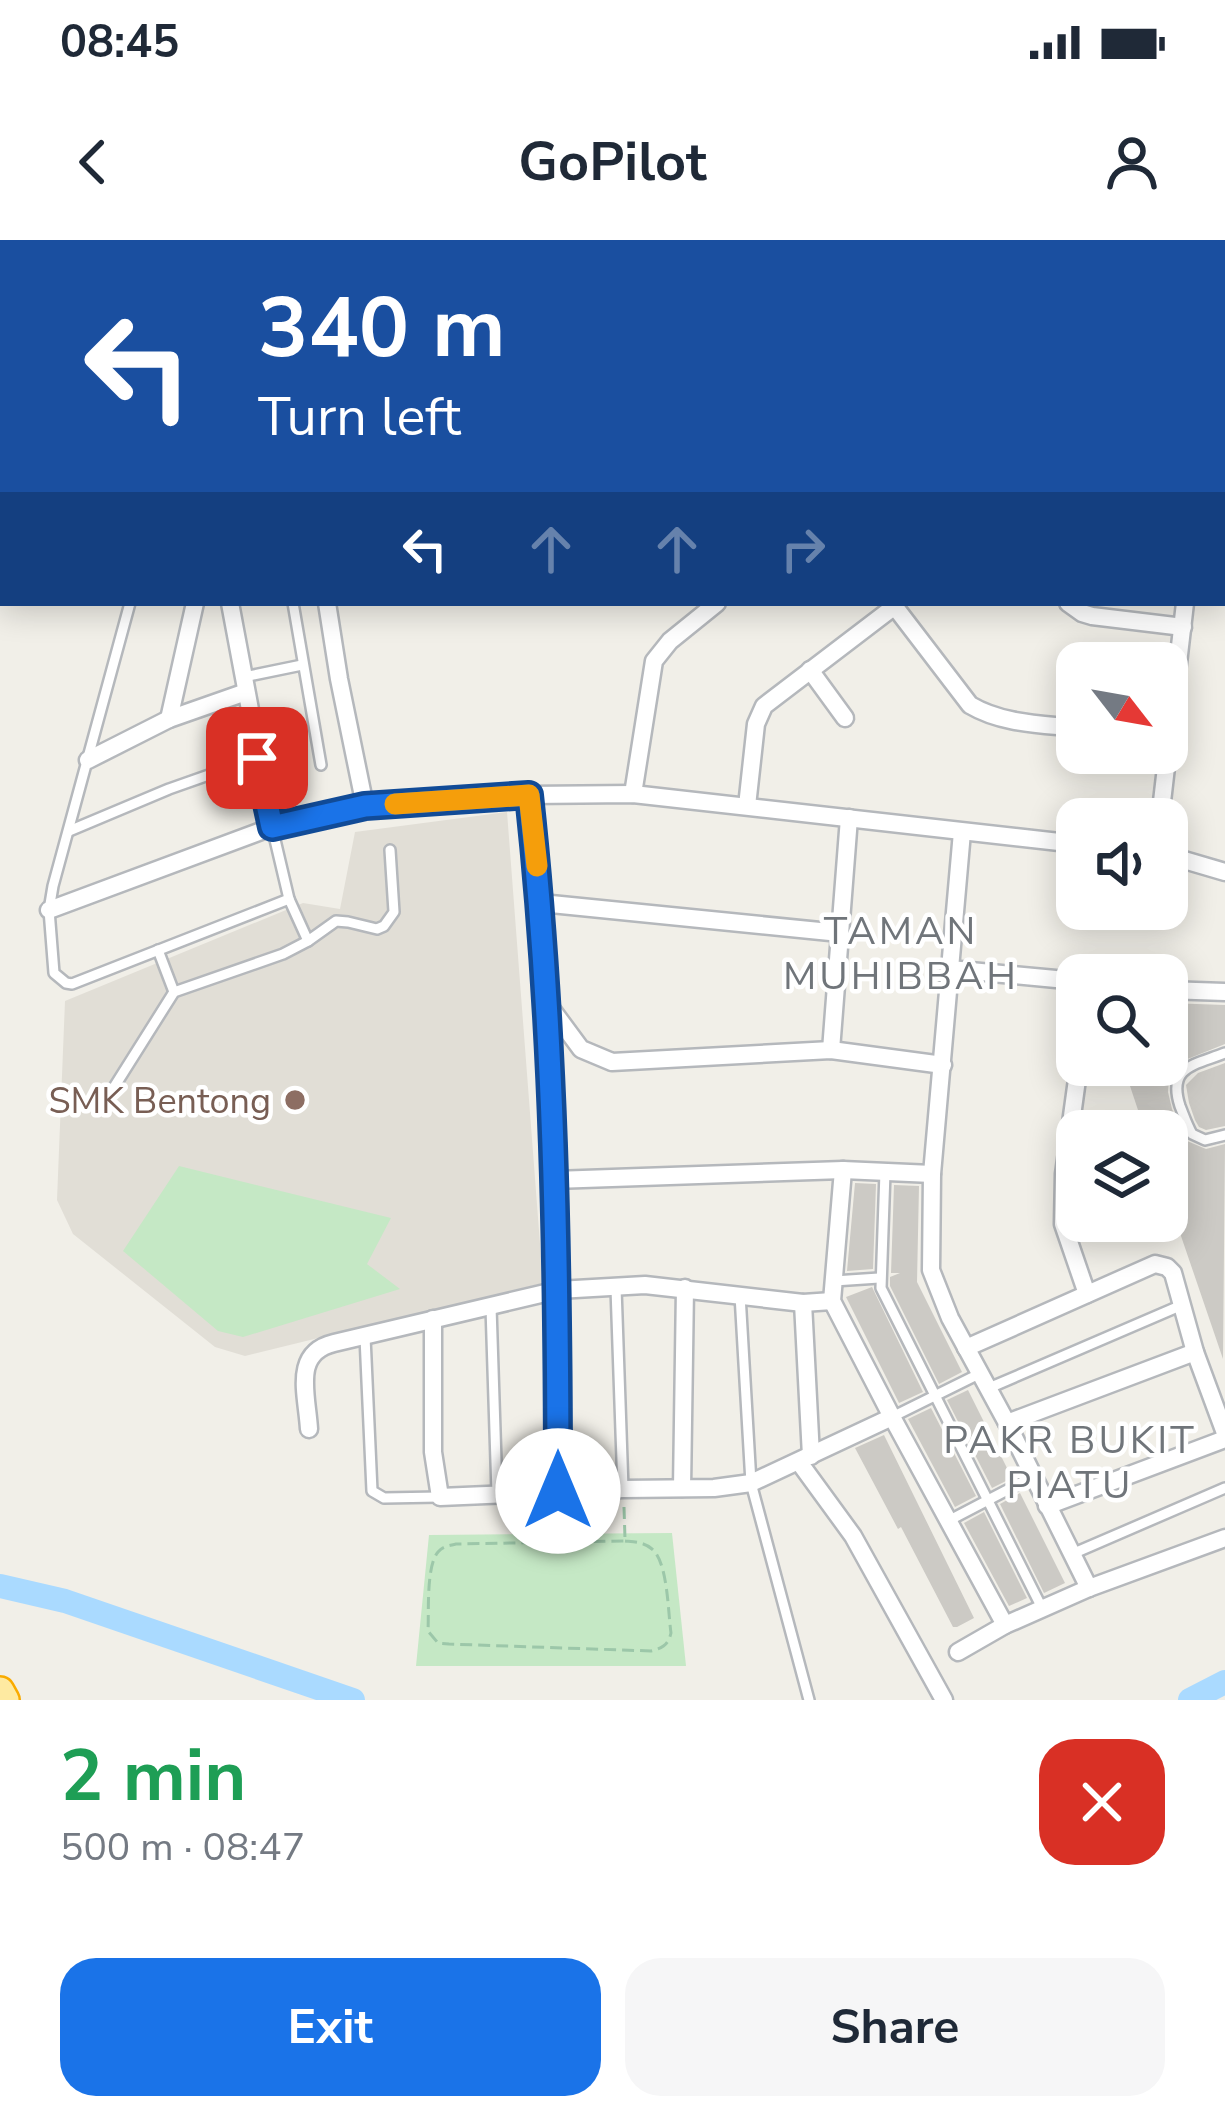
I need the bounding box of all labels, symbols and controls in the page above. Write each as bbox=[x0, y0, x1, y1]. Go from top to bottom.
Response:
text: 08:45 bbox=[60, 12, 179, 73]
text: GoPilot bbox=[518, 125, 707, 199]
icon: back bbox=[60, 129, 126, 195]
icon: person bbox=[1099, 129, 1165, 195]
text: 340 m bbox=[258, 271, 506, 386]
icon: left bbox=[60, 288, 216, 444]
text: Turn left bbox=[258, 380, 461, 454]
icon: left bbox=[392, 516, 458, 582]
icon: ahead bbox=[518, 516, 584, 582]
icon: ahead bbox=[644, 516, 710, 582]
icon: right bbox=[770, 516, 836, 582]
north arrow bbox=[1056, 642, 1188, 774]
map controls bbox=[1056, 642, 1188, 1242]
pin bbox=[206, 707, 308, 809]
icon: arrive bbox=[224, 725, 290, 791]
button: sound bbox=[1056, 798, 1188, 930]
district label: TAMAN MUHIBBAH bbox=[783, 905, 1019, 1003]
button: search bbox=[1056, 954, 1188, 1086]
place label: SMK Bentong bbox=[48, 1077, 271, 1126]
marker: SMK Bentong bbox=[282, 1087, 308, 1113]
button: layers bbox=[1056, 1110, 1188, 1242]
district label: PAKR BUKIT PIATU bbox=[943, 1414, 1197, 1512]
position arrow bbox=[495, 1428, 621, 1554]
text: 2 min bbox=[60, 1727, 246, 1825]
button: close bbox=[1039, 1739, 1165, 1865]
text: 500 m · 08:47 bbox=[60, 1821, 305, 1874]
button: Exit bbox=[60, 1958, 601, 2096]
button: Share bbox=[625, 1958, 1165, 2096]

